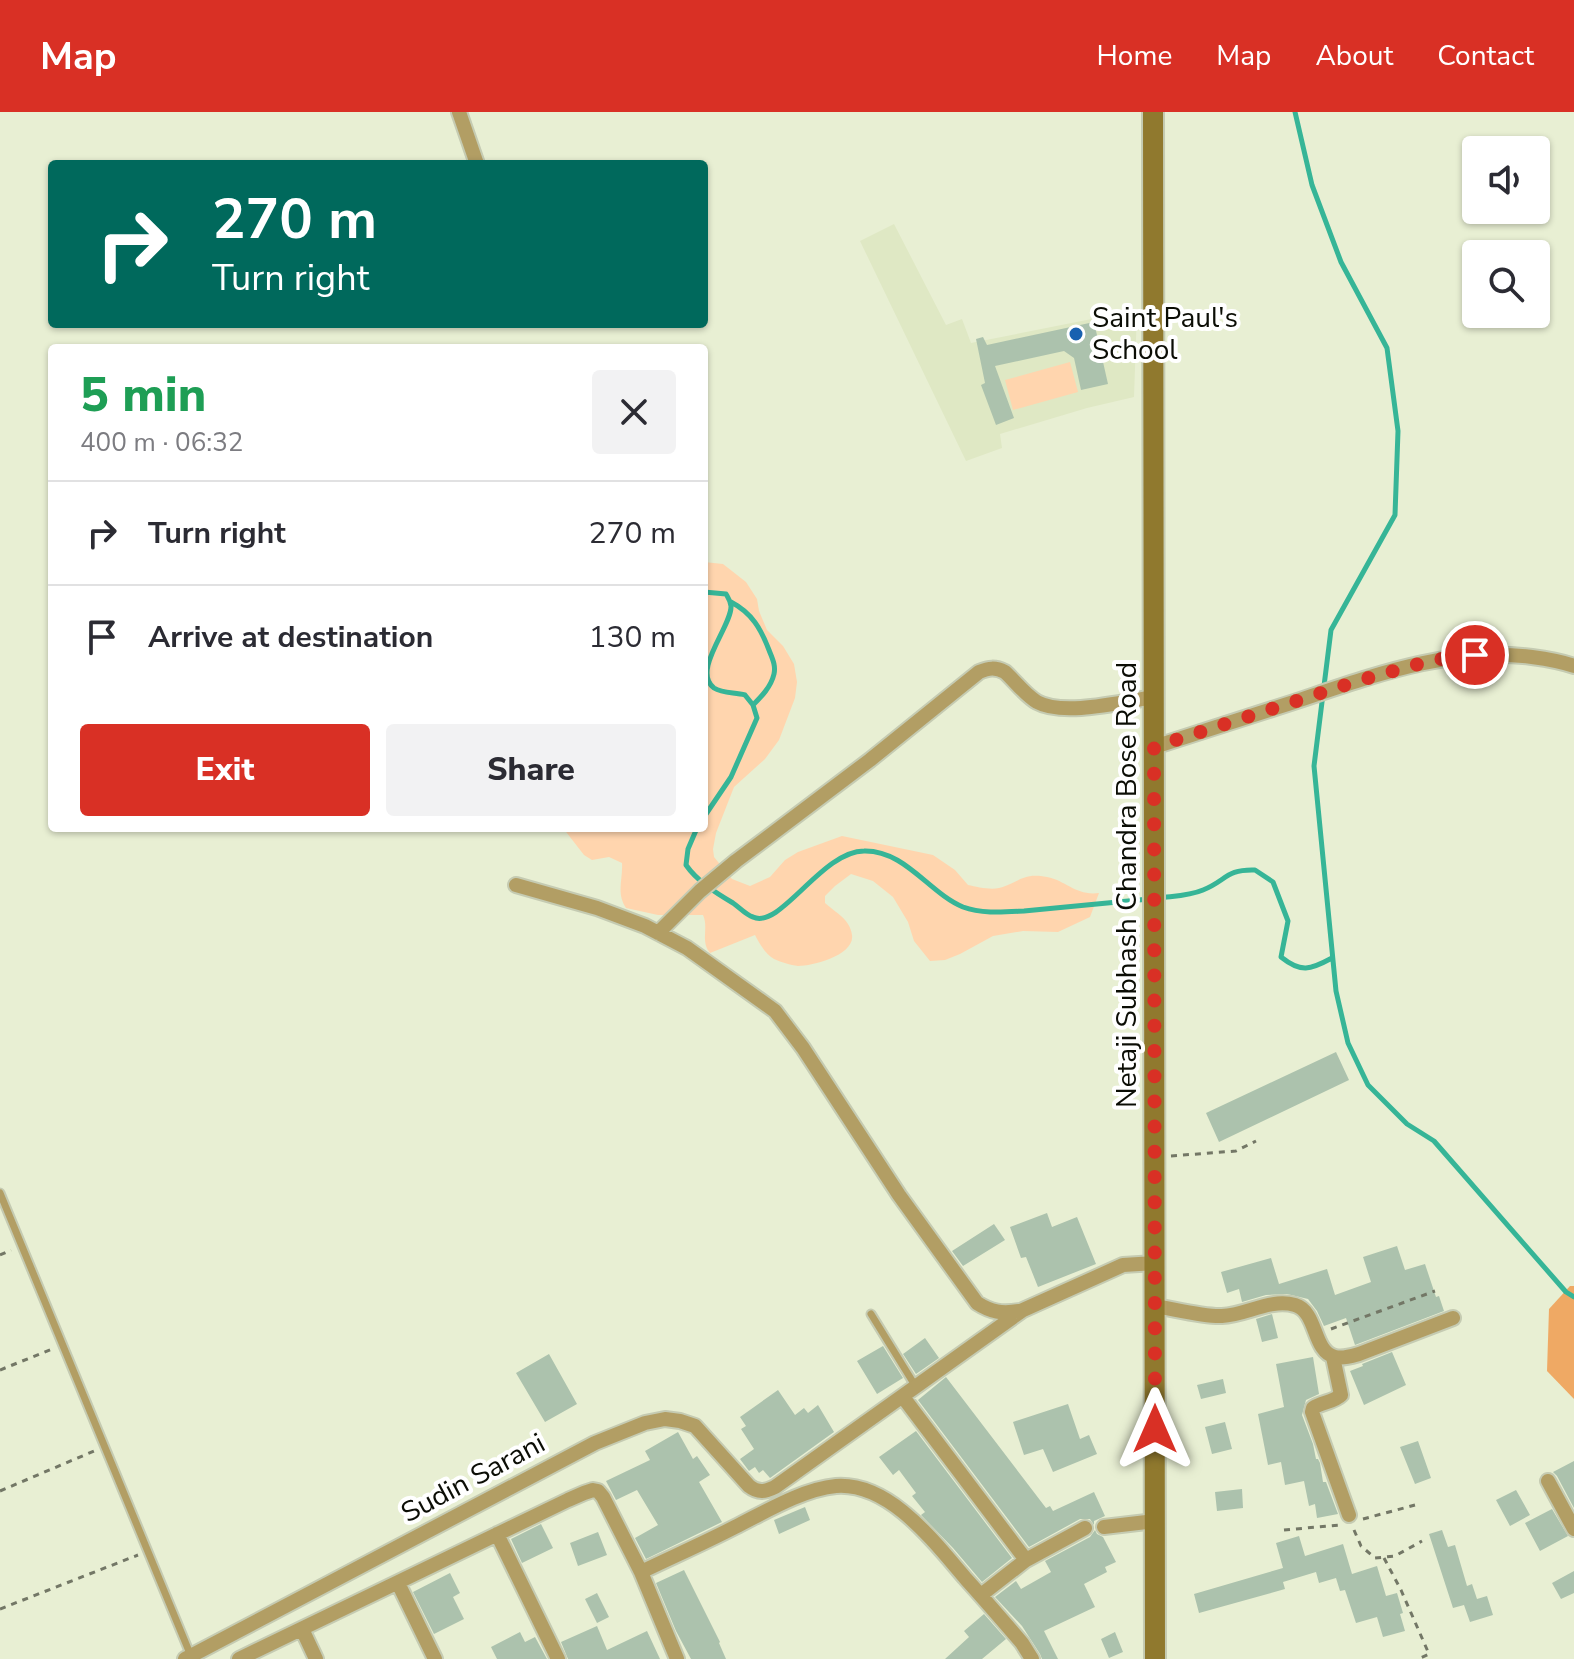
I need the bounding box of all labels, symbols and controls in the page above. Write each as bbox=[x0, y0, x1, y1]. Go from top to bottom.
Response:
text: Map bbox=[40, 31, 117, 82]
text: Home bbox=[1097, 37, 1172, 75]
text: Map bbox=[1216, 37, 1271, 75]
text: About bbox=[1315, 37, 1393, 75]
text: Contact bbox=[1437, 37, 1534, 75]
map controls bbox=[1462, 136, 1550, 328]
button: sound bbox=[1462, 136, 1550, 224]
text: 270 m bbox=[212, 181, 377, 258]
icon: right bbox=[80, 192, 184, 296]
button: search bbox=[1462, 240, 1550, 328]
text: Turn right bbox=[212, 254, 369, 303]
place label: Saint Paul's School bbox=[1092, 299, 1238, 369]
marker: Saint Paul's School bbox=[1067, 325, 1085, 343]
text: 5 min bbox=[80, 362, 206, 428]
button: close bbox=[592, 370, 676, 454]
text: 400 m · 06:32 bbox=[80, 425, 243, 460]
icon: right bbox=[80, 511, 124, 555]
text: Turn right bbox=[148, 513, 286, 554]
text: 270 m bbox=[589, 513, 676, 554]
icon: arrive bbox=[80, 615, 124, 659]
text: Arrive at destination bbox=[148, 617, 433, 658]
text: 130 m bbox=[589, 617, 676, 658]
pin bbox=[1441, 621, 1509, 689]
icon: arrive bbox=[1453, 633, 1497, 677]
street label: Netaji Subhash Chandra Bose Road bbox=[1108, 662, 1146, 1108]
button: Exit bbox=[80, 724, 370, 816]
button: Share bbox=[386, 724, 676, 816]
position arrow bbox=[1113, 1387, 1197, 1471]
street label: Sudin Sarani bbox=[394, 1424, 552, 1532]

